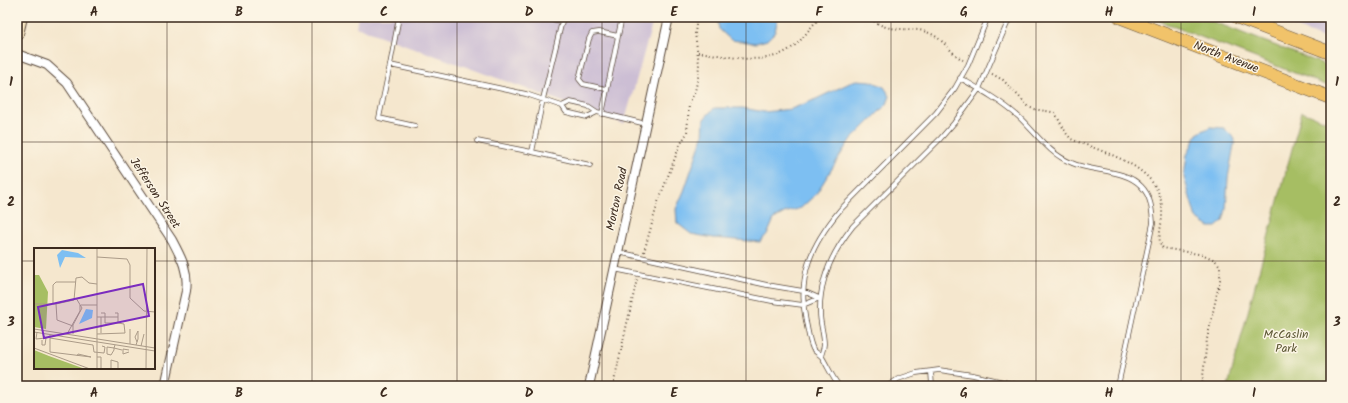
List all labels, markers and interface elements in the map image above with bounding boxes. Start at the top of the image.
text: A [90,2,98,23]
text: B [235,2,243,23]
text: C [380,2,388,23]
text: D [525,2,534,23]
text: E [670,2,678,23]
text: F [815,2,823,23]
text: G [960,2,968,23]
text: H [1105,2,1114,23]
text: I [1252,2,1256,23]
street label: North Avenue [1191,36,1262,78]
text: 1 [9,72,13,93]
text: 1 [1335,72,1339,93]
street label: Jefferson Street [125,154,185,233]
street label: Morton Road [601,165,633,232]
text: 2 [7,192,15,213]
text: 2 [1333,192,1341,213]
inset map [34,248,155,369]
text: 3 [6,312,15,333]
text: 3 [1332,312,1341,333]
park label: McCaslin Park [1264,325,1308,358]
text: A [90,383,98,403]
text: B [235,383,243,403]
text: C [380,383,388,403]
text: D [525,383,534,403]
text: E [670,383,678,403]
text: F [815,383,823,403]
text: G [960,383,968,403]
text: H [1105,383,1114,403]
text: I [1252,383,1256,403]

